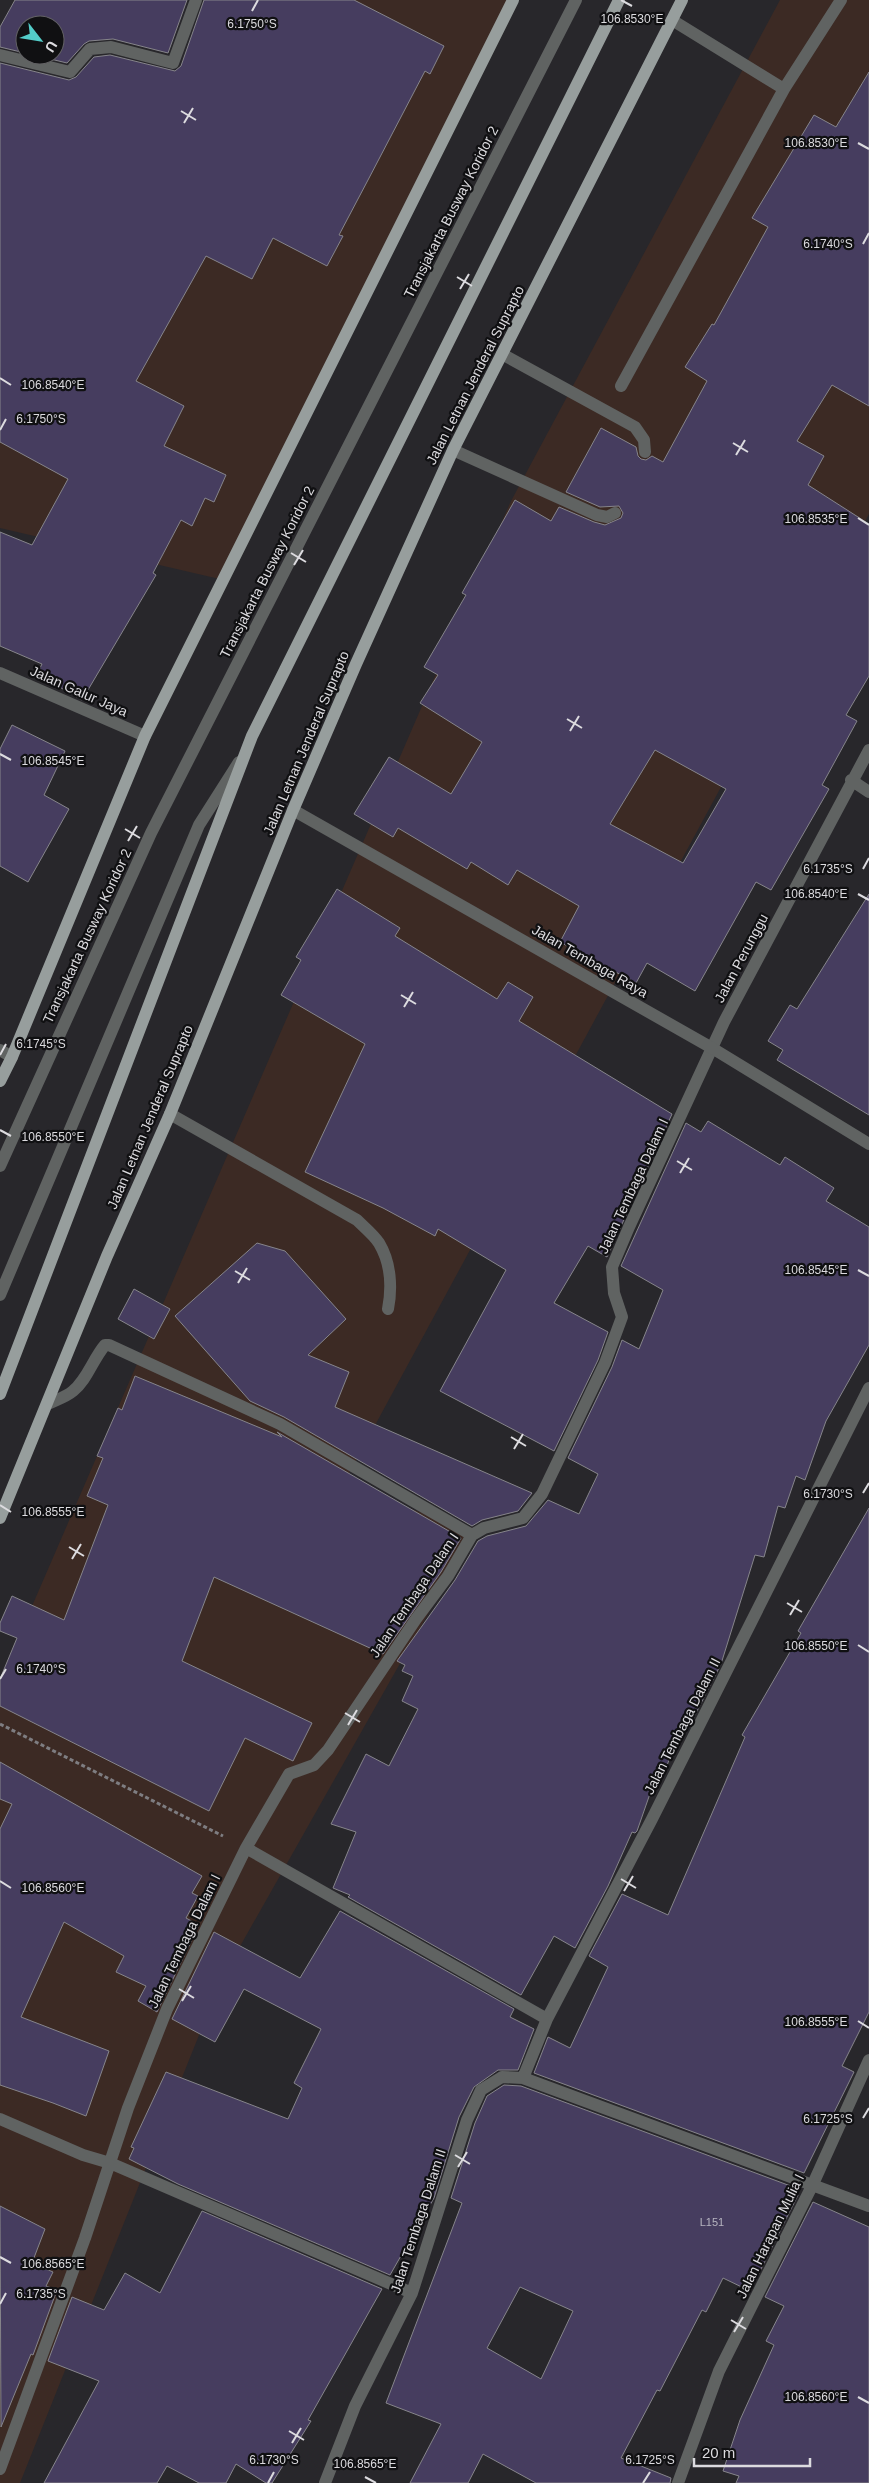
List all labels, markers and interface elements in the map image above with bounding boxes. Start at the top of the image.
text: 106.8530°E [601,12,663,26]
north arrow [15,15,65,65]
text: 6.1750°S [227,17,277,31]
text: U [42,38,61,55]
street label: Transjakarta Busway Koridor 2 [401,123,502,301]
text: 106.8530°E [785,136,847,150]
text: 6.1740°S [803,237,853,251]
street label: Jalan Letnan Jenderal Suprapto [423,283,527,467]
text: 106.8540°E [22,378,84,392]
text: 6.1750°S [16,412,66,426]
street label: Transjakarta Busway Koridor 2 [217,483,318,661]
text: 106.8535°E [785,512,847,526]
street label: Jalan Letnan Jenderal Suprapto [260,648,352,837]
street label: Jalan Galur Jaya [28,662,130,720]
text: 106.8545°E [22,754,84,768]
street label: Transjakarta Busway Koridor 2 [39,846,135,1026]
text: 6.1735°S [803,862,853,876]
text: 106.8540°E [785,887,847,901]
street label: Jalan Perunggu [711,911,771,1005]
street label: Jalan Tembaga Raya [529,921,651,1001]
street label: Jalan Letnan Jenderal Suprapto [104,1022,196,1211]
text: 6.1745°S [16,1037,66,1051]
street label: Jalan Tembaga Dalam I [595,1116,671,1256]
text: 106.8550°E [22,1130,84,1144]
text: 106.8545°E [785,1263,847,1277]
text: 6.1730°S [803,1487,853,1501]
text: 106.8555°E [22,1505,84,1519]
street label: Jalan Tembaga Dalam I [366,1530,462,1660]
text: 106.8550°E [785,1639,847,1653]
street label: Jalan Tembaga Dalam II [641,1655,723,1797]
text: 6.1740°S [16,1662,66,1676]
street label: Jalan Tembaga Dalam I [145,1872,223,2010]
text: 106.8560°E [22,1881,84,1895]
text: 106.8555°E [785,2015,847,2029]
text: 6.1725°S [803,2112,853,2126]
street label: Jalan Tembaga Dalam II [387,2147,449,2295]
street label: Jalan Harapan Mulia I [733,2171,807,2301]
house number: L151 [700,2216,724,2228]
text: 106.8565°E [22,2257,84,2271]
text: 6.1735°S [16,2287,66,2301]
text: 106.8560°E [785,2390,847,2404]
scale bar [694,2436,810,2468]
text: 20 m [702,2444,735,2461]
text: 6.1730°S [249,2453,299,2467]
text: 6.1725°S [625,2453,675,2467]
text: 106.8565°E [334,2457,396,2471]

